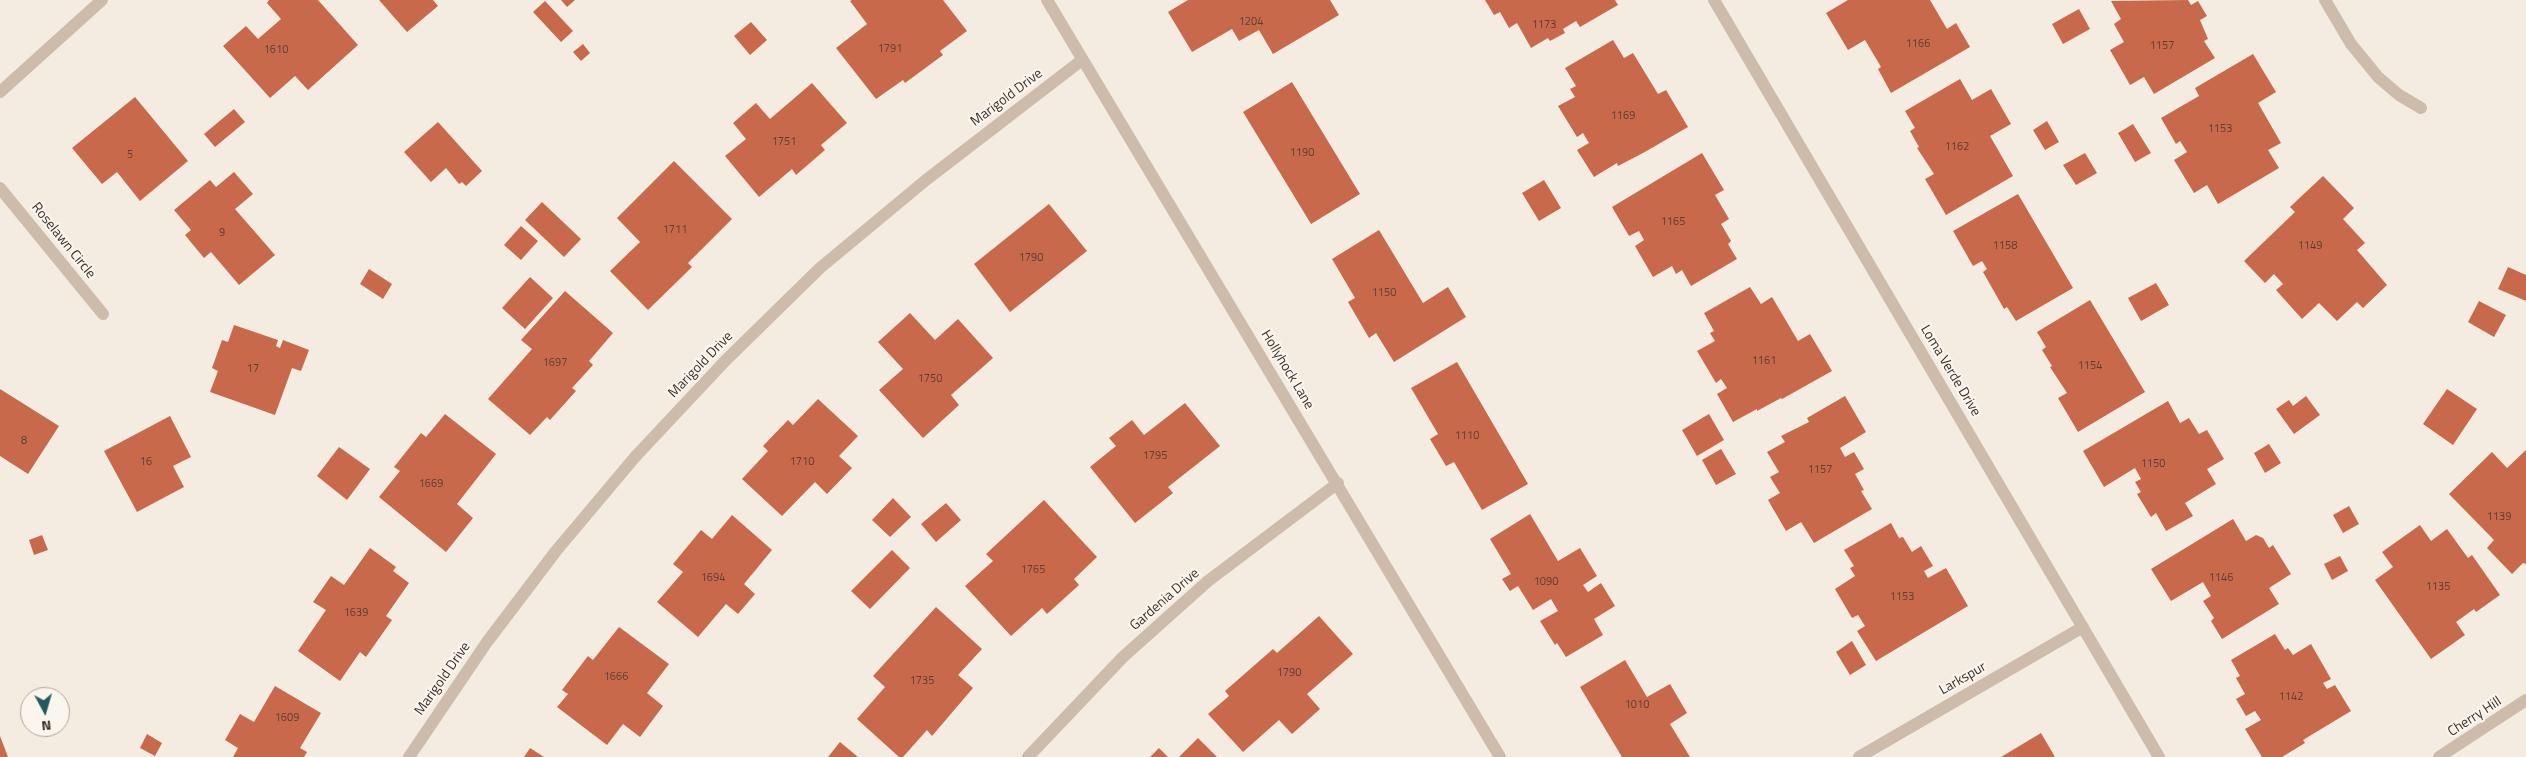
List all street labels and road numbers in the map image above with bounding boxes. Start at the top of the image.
street label: Marigold Drive [968,66,1046,130]
street label: Roselawn Circle [27,200,99,282]
street label: Loma Verde Drive [1916,322,1984,420]
street label: Hollyhock Lane [1257,327,1317,413]
street label: Marigold Drive [665,328,737,402]
street label: Gardenia Drive [1127,565,1203,635]
street label: Marigold Drive [412,639,474,719]
street label: Larkspur [1937,659,1989,699]
street label: Cherry Hill [2445,693,2505,741]

